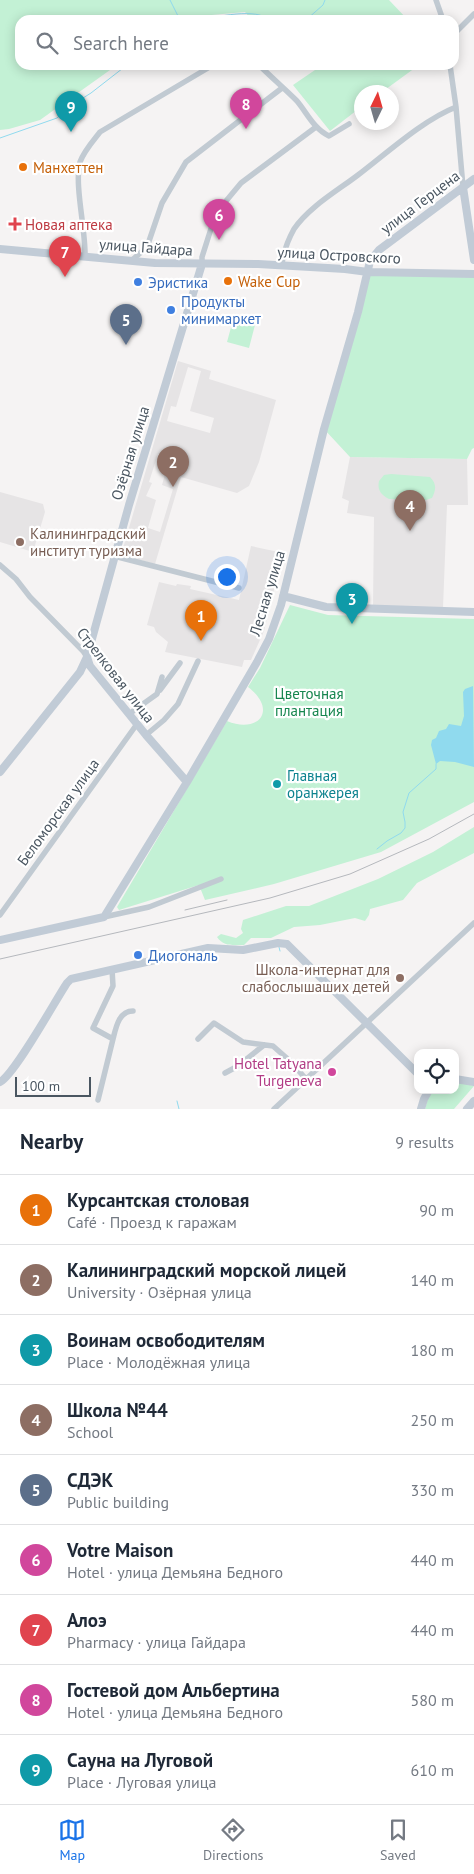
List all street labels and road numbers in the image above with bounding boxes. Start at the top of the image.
street label: улица Герцена [377,166,463,238]
street label: улица Гайдара [98,234,194,260]
street label: улица Островского [277,242,401,268]
street label: Озёрная улица [107,404,153,502]
street label: Лесная улица [245,548,289,639]
street label: Стрелковая улица [73,624,159,726]
street label: Беломорская улица [13,755,103,869]

